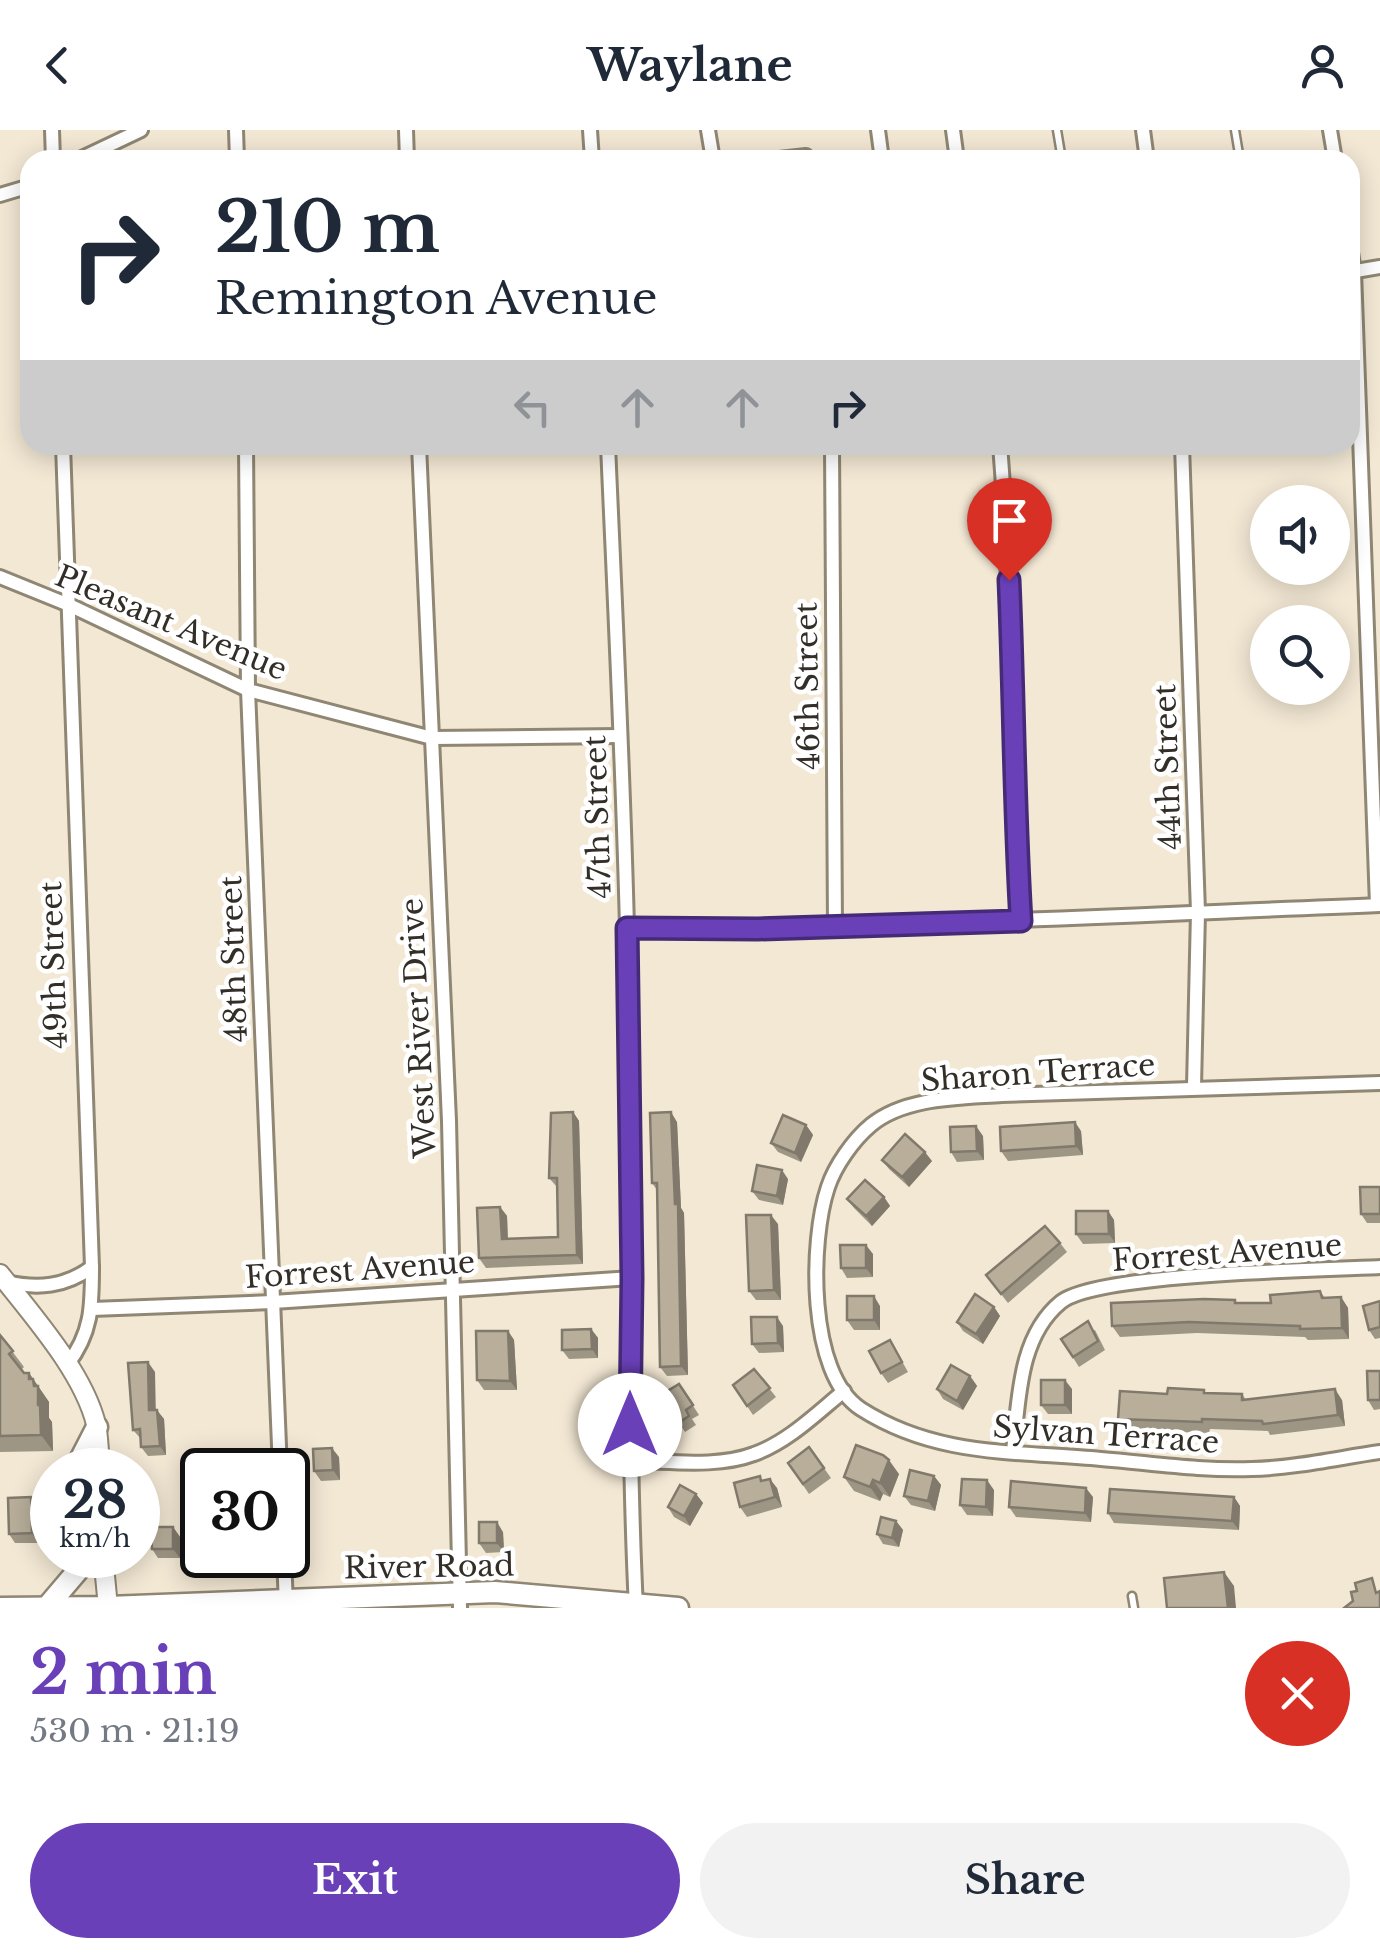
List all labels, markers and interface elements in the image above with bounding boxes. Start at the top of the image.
text: Waylane [587,37,793,93]
icon: back [30,38,85,93]
icon: person [1295,38,1350,93]
text: 210 m [215,184,440,271]
icon: right [50,190,180,320]
text: Remington Avenue [215,270,657,326]
icon: left [505,380,560,435]
icon: ahead [610,380,665,435]
icon: ahead [715,380,770,435]
icon: right [820,380,875,435]
pin [967,478,1052,581]
map controls [1250,485,1350,705]
button: sound [1250,485,1350,585]
icon: arrive [982,493,1037,548]
street label: Pleasant Avenue [50,557,293,688]
street label: 46th Street [788,601,827,770]
button: search [1250,605,1350,705]
street label: 44th Street [1146,683,1189,851]
street label: 47th Street [576,734,619,899]
street label: 48th Street [212,874,255,1043]
street label: 49th Street [32,880,75,1049]
street label: West River Drive [393,897,444,1160]
street label: Sharon Terrace [919,1046,1157,1099]
street label: Forrest Avenue [1111,1226,1343,1279]
street label: Forrest Avenue [244,1243,476,1296]
position arrow [578,1373,682,1477]
street label: Sylvan Terrace [992,1408,1220,1461]
speed limit sign: 30 [180,1448,310,1578]
text: 28 [63,1469,127,1532]
text: km/h [60,1523,130,1554]
street label: River Road [343,1547,515,1586]
text: 2 min [30,1636,217,1710]
button: close [1245,1641,1350,1746]
text: 530 m · 21:19 [30,1711,240,1751]
button: Exit [30,1823,680,1938]
button: Share [700,1823,1350,1938]

